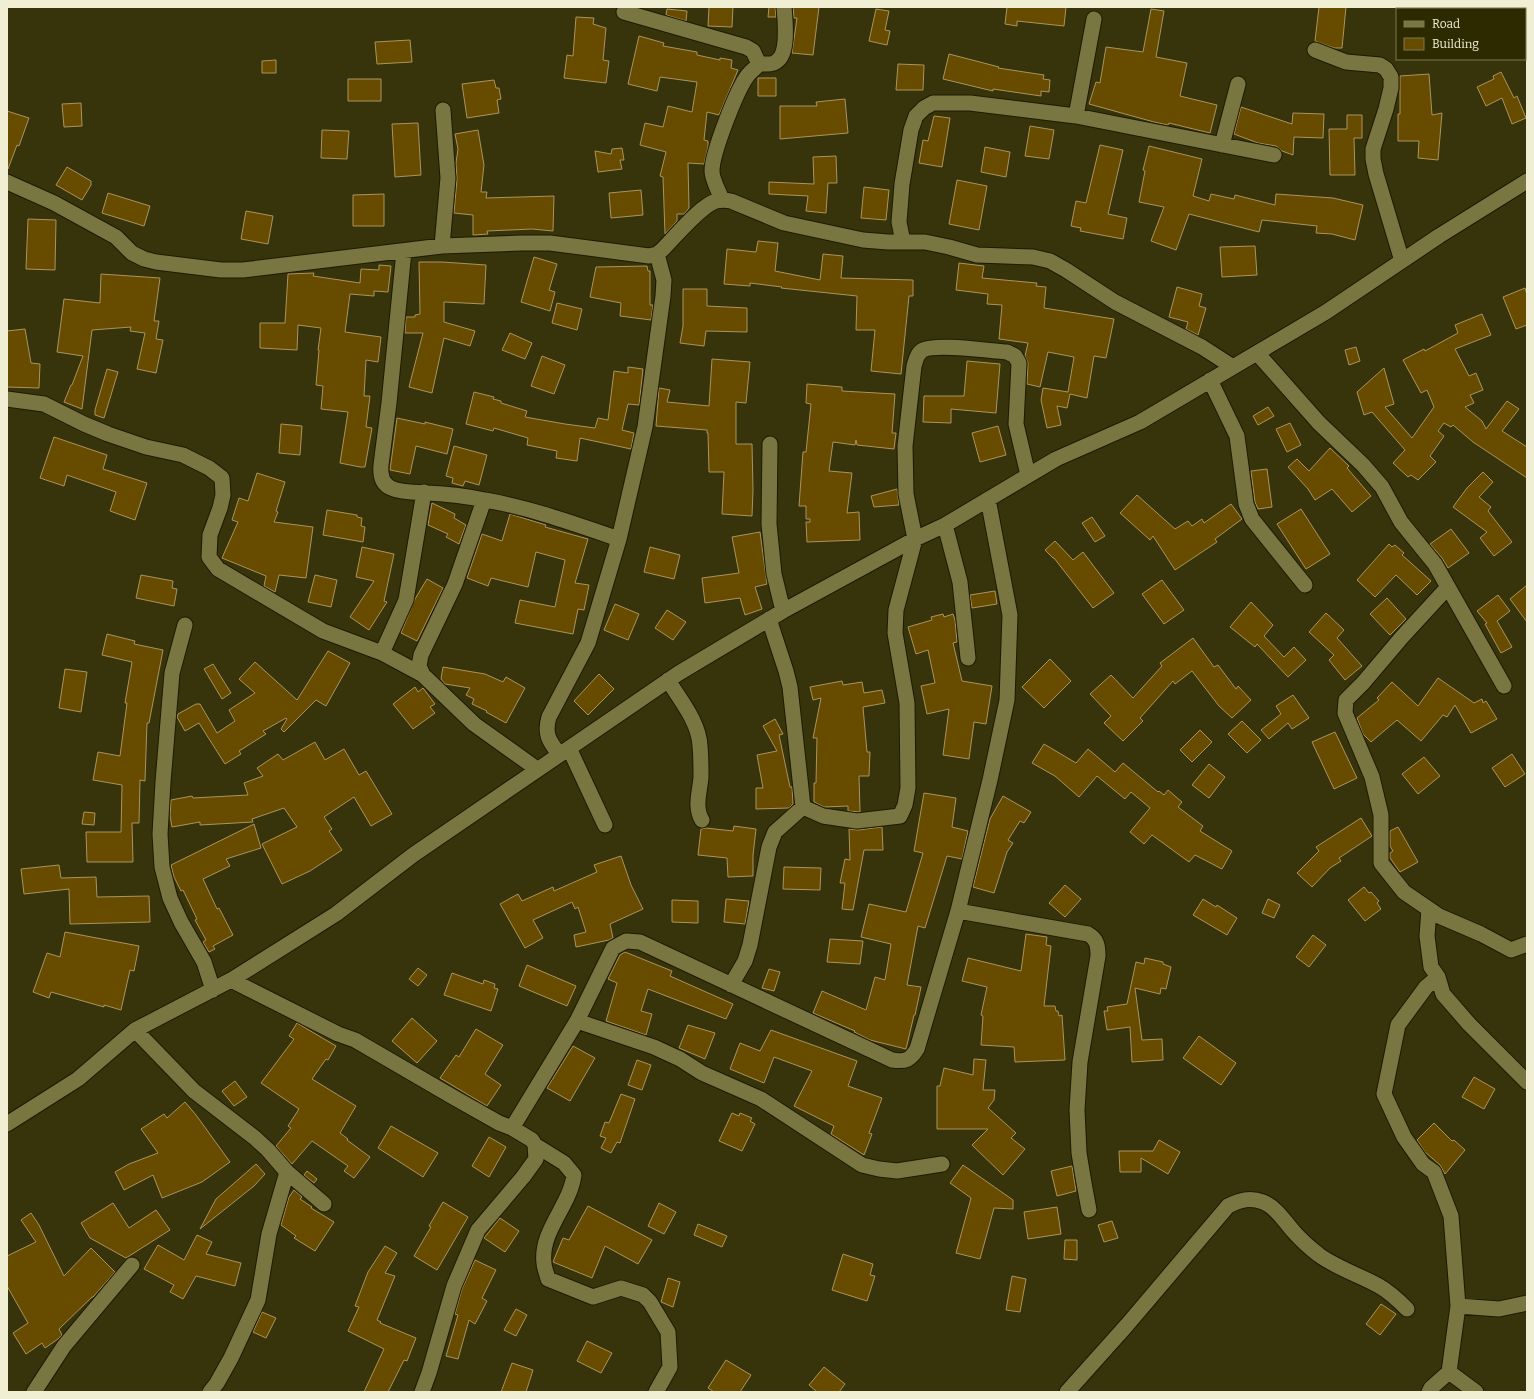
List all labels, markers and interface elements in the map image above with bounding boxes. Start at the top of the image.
legend [1396,8,1526,60]
text: Road [1432,17,1460,31]
text: Building [1432,37,1479,51]

